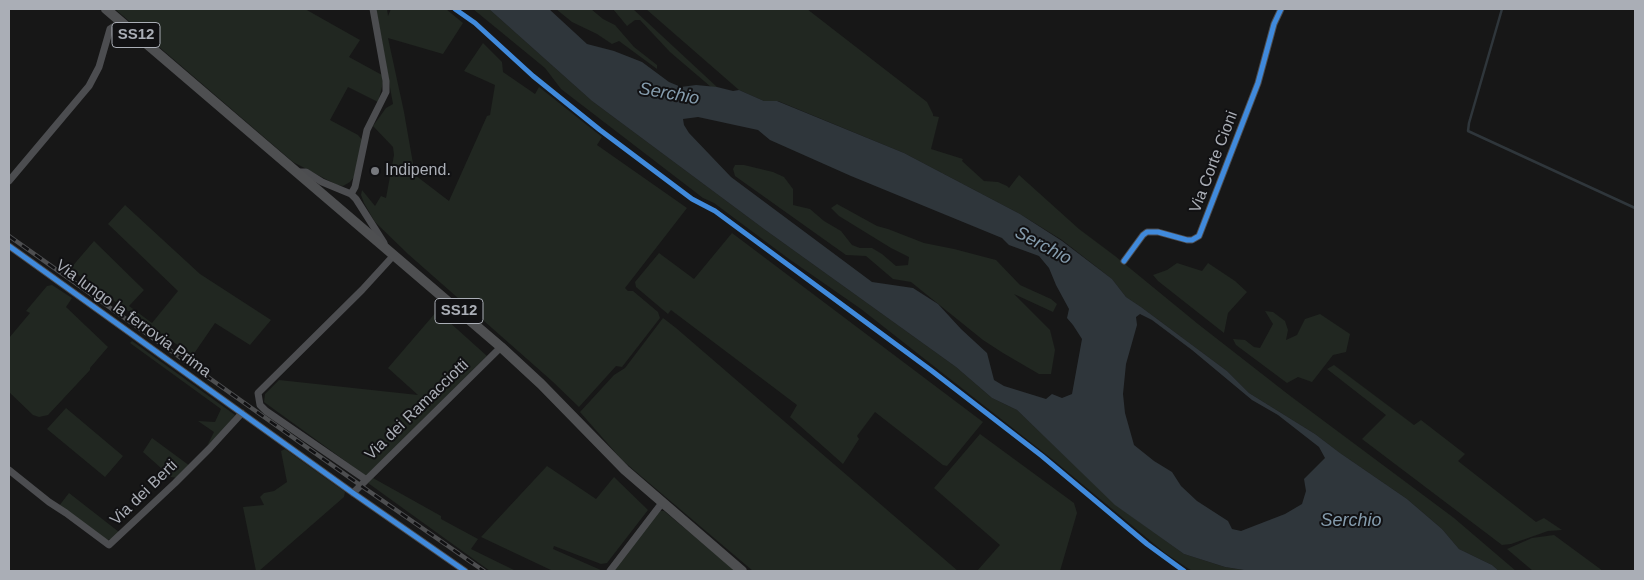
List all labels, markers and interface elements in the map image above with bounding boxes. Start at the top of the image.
road number: SS12 [112,22,160,48]
water label: Serchio [637,78,701,110]
street label: Via Corte Cioni [1186,108,1242,216]
place label: Indipend. [385,161,451,181]
marker: Indipend. [369,165,381,177]
water label: Serchio [1011,222,1075,270]
street label: Via lungo la ferrovia Prima [52,256,214,382]
road number: SS12 [435,298,483,324]
street label: Via dei Ramacciotti [361,356,473,464]
street label: Via dei Berti [106,456,182,530]
water label: Serchio [1320,510,1382,532]

